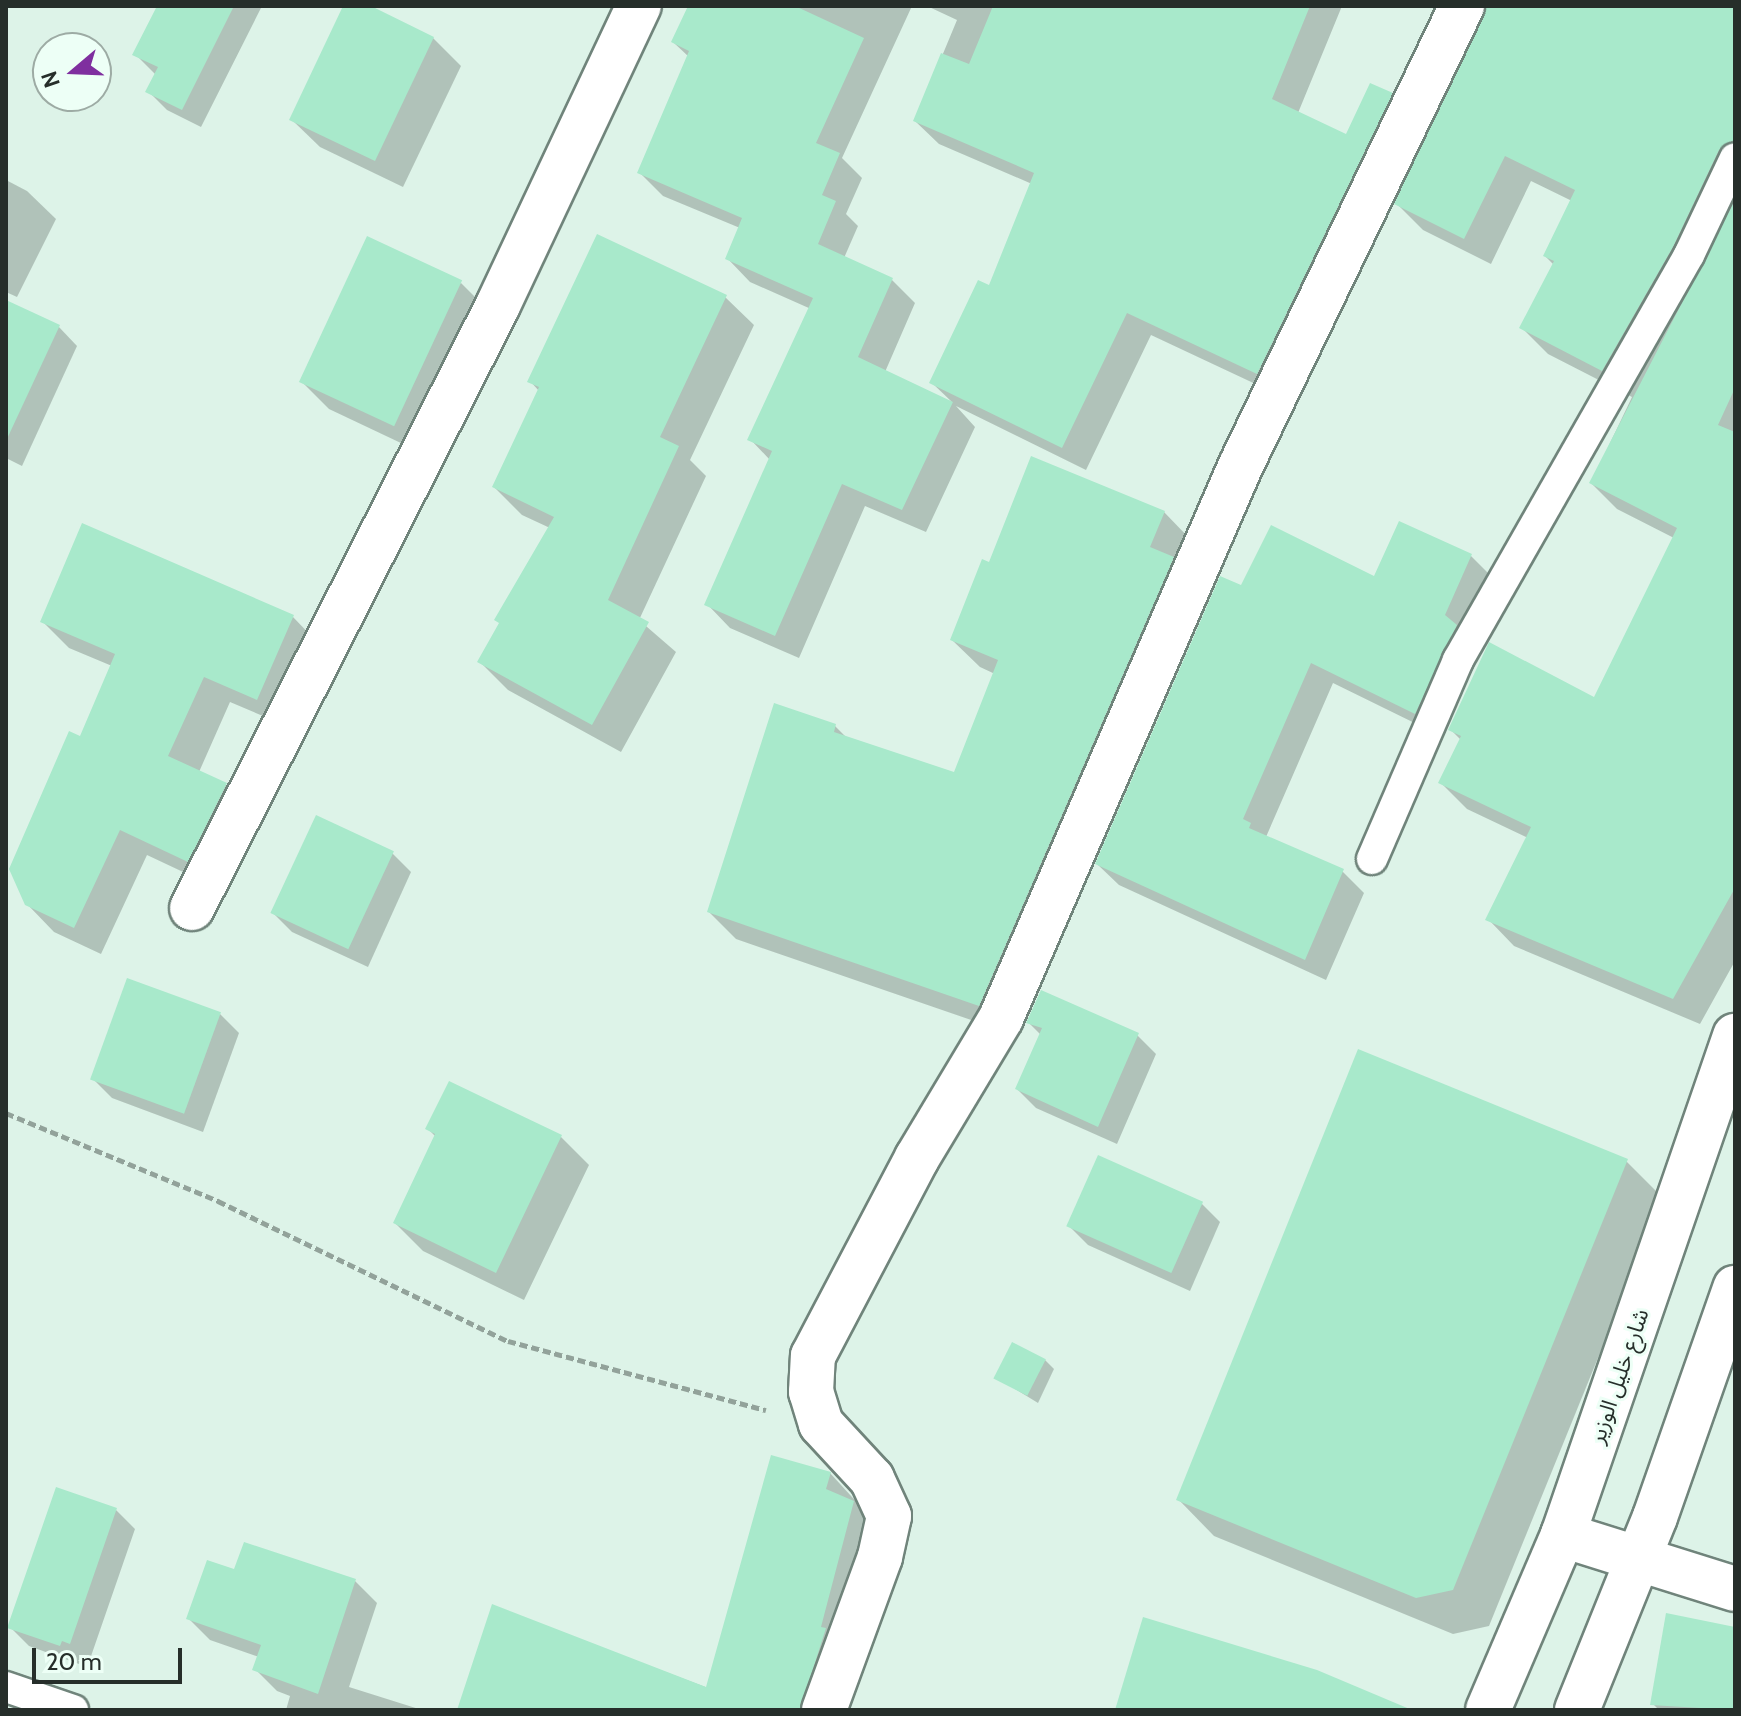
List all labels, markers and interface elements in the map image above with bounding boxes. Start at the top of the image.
north arrow [32,32,112,112]
text: N [35,68,66,91]
street label: شارع خليل الوزير [1584,1305,1654,1447]
scale bar [36,1632,186,1682]
text: 20 m [46,1647,102,1676]

